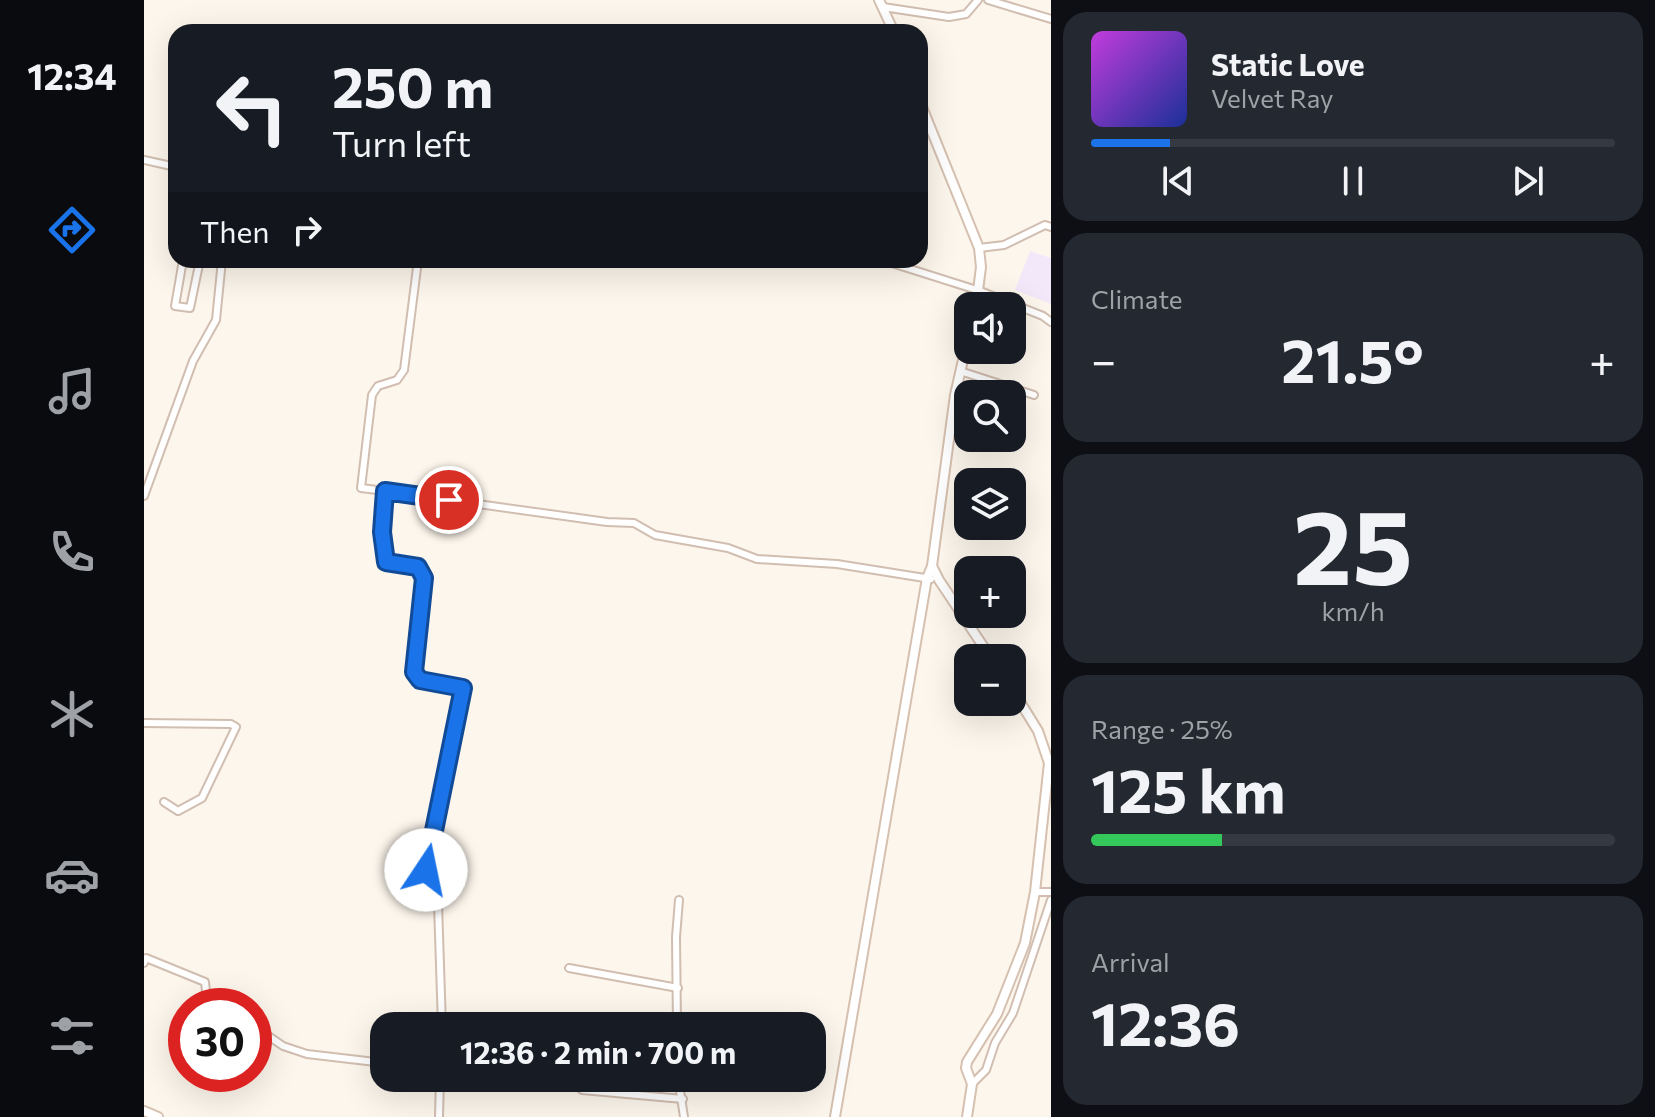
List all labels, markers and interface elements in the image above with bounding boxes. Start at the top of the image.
text: Static Love [1211,45,1365,82]
text: 250 m [332,51,493,120]
text: 12:34 [27,53,117,97]
icon: left [200,56,304,160]
text: Velvet Ray [1211,82,1334,113]
text: Turn left [332,120,471,164]
icon: previous [1156,159,1200,203]
icon: pause [1331,159,1375,203]
icon: next [1506,159,1550,203]
icon: directions [44,202,100,258]
icon: right [285,208,329,252]
text: Then [200,212,269,249]
text: Climate [1091,283,1183,314]
map controls [954,292,1026,716]
button: sound [954,292,1026,364]
text: 21.5° [1281,322,1424,395]
text: − [1091,332,1116,386]
text: + [1589,332,1615,386]
icon: music [44,363,100,419]
button: search [954,380,1026,452]
pin [415,466,483,534]
button: layers [954,468,1026,540]
icon: arrive [427,478,471,522]
text: 25 [1293,479,1413,606]
icon: phone [44,524,100,580]
button: + [954,556,1026,628]
text: km/h [1321,595,1385,626]
button: − [954,644,1026,716]
icon: climate [44,686,100,742]
text: Range · 25% [1091,713,1233,744]
text: 125 km [1091,752,1286,825]
position arrow [384,828,468,912]
icon: car [44,847,100,903]
text: Arrival [1091,946,1170,977]
text: 12:36 [1091,985,1240,1058]
speed limit sign: 30 [168,988,272,1092]
icon: filters [44,1008,100,1064]
text: 12:36 · 2 min · 700 m [460,1033,736,1070]

